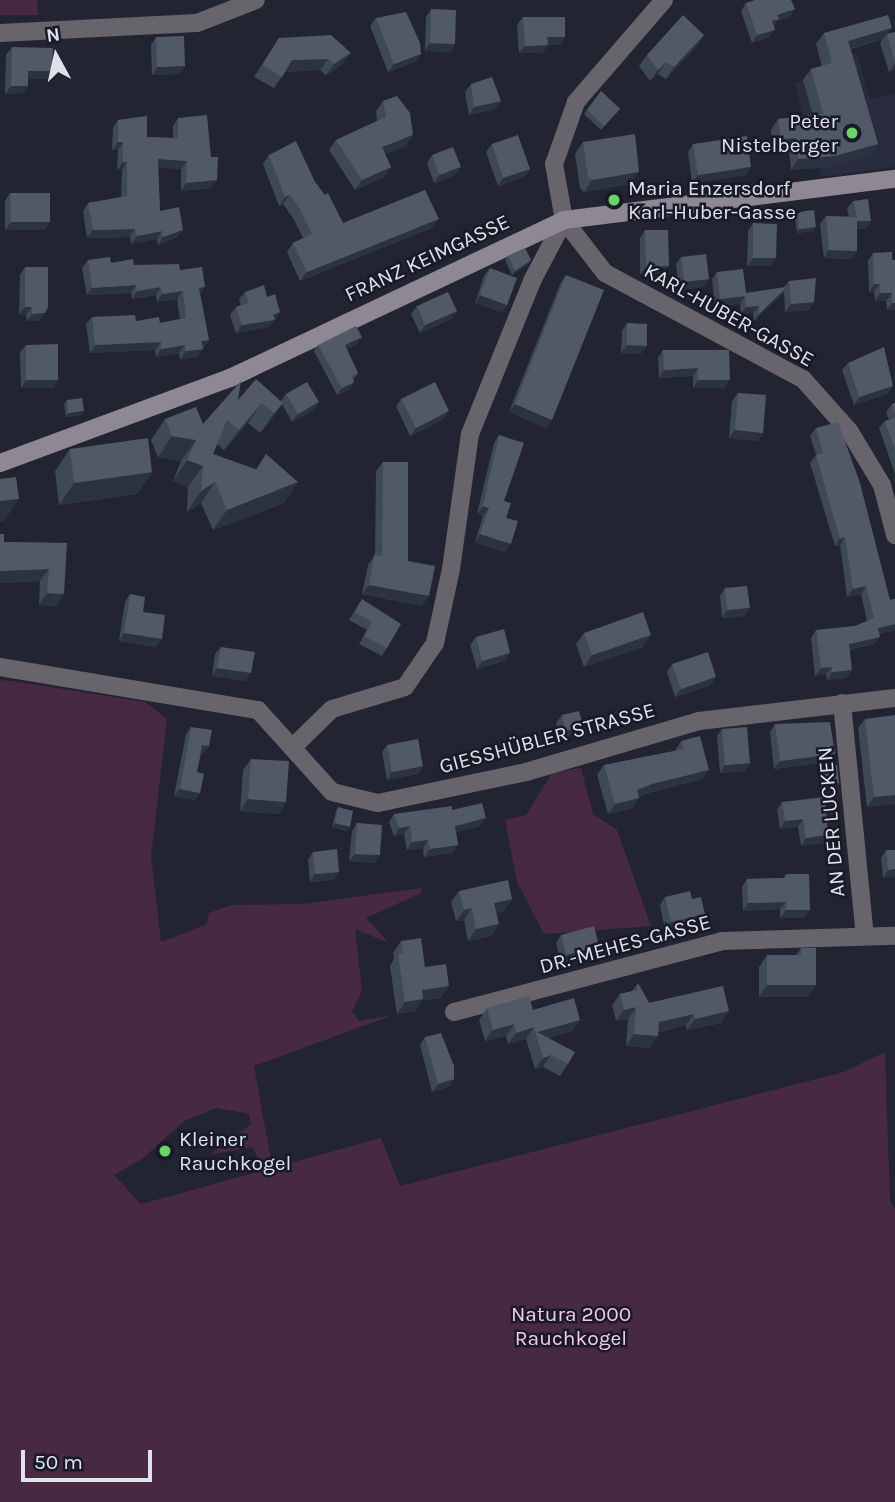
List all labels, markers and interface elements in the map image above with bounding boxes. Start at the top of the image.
north arrow [21,21,91,91]
text: N [45,23,61,47]
place label: Peter Nistelberger [721,108,838,158]
marker: Peter Nistelberger [844,125,860,141]
place label: Maria Enzersdorf Karl-Huber-Gasse [628,175,796,225]
marker: Maria Enzersdorf Karl-Huber-Gasse [606,192,622,208]
street label: FRANZ KEIMGASSE [341,209,513,307]
street label: KARL-HUBER-GASSE [640,258,818,372]
street label: GIESSHÜBLER STRASSE [436,697,658,779]
street label: AN DER LUCKEN [812,746,850,898]
street label: DR.-MEHES-GASSE [537,909,713,979]
place label: Kleiner Rauchkogel [179,1126,291,1176]
marker: Kleiner Rauchkogel [157,1143,173,1159]
park label: Natura 2000 Rauchkogel [511,1301,631,1351]
scale bar [24,1436,156,1480]
text: 50 m [34,1450,83,1474]

